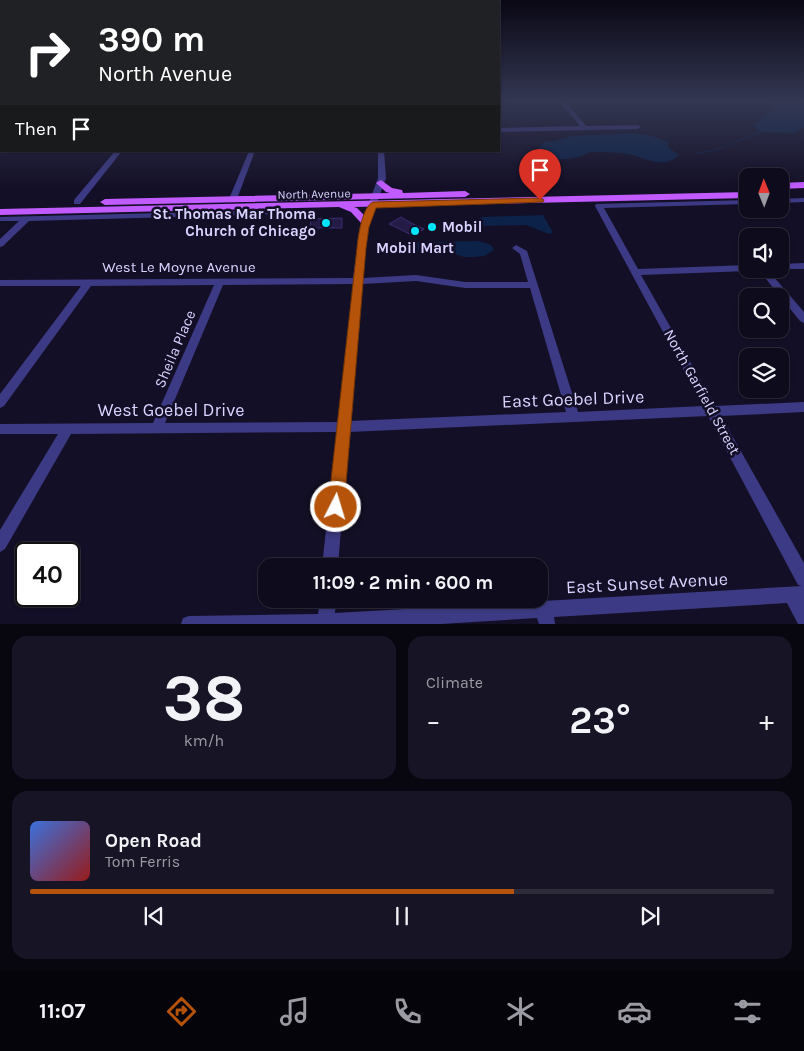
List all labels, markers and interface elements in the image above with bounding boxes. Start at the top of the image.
text: 390 m [98,19,205,60]
icon: right [15,20,80,85]
text: North Avenue [98,61,232,87]
icon: arrive [67,115,95,143]
text: Then [15,118,57,140]
pin [519,149,561,200]
icon: arrive [526,156,554,184]
north arrow [739,168,789,218]
map controls [739,168,789,398]
street label: North Avenue [277,186,351,202]
place label: St. Thomas Mar Thoma Church of Chicago [153,205,316,240]
marker: St. Thomas Mar Thoma Church of Chicago [320,217,332,229]
place label: Mobil [442,218,482,236]
marker: Mobil [426,221,438,233]
marker: Mobil Mart [409,225,421,237]
button: sound [739,228,789,278]
place label: Mobil Mart [376,239,454,257]
street label: West Le Moyne Avenue [102,258,256,276]
button: search [739,288,789,338]
street label: Sheila Place [151,308,199,390]
street label: North Garfield Street [660,326,744,458]
button: layers [739,348,789,398]
street label: East Goebel Drive [501,386,645,412]
street label: West Goebel Drive [97,399,245,421]
position arrow [309,480,361,532]
speed limit sign: 40 [15,542,80,607]
street label: East Sunset Avenue [565,568,729,598]
text: 11:09 · 2 min · 600 m [313,572,493,594]
text: 38 [163,660,245,736]
text: Climate [426,673,483,692]
text: 23° [569,698,631,743]
text: − [426,704,441,737]
text: + [759,704,774,737]
text: km/h [184,731,224,750]
text: Open Road [105,830,202,852]
text: Tom Ferris [105,852,180,871]
icon: previous [140,902,168,930]
icon: pause [388,902,416,930]
icon: next [636,902,664,930]
icon: directions [164,994,199,1029]
icon: music [277,994,312,1029]
icon: phone [390,994,425,1029]
icon: climate [503,994,538,1029]
icon: car [617,994,652,1029]
icon: filters [730,994,765,1029]
text: 11:07 [39,998,86,1024]

